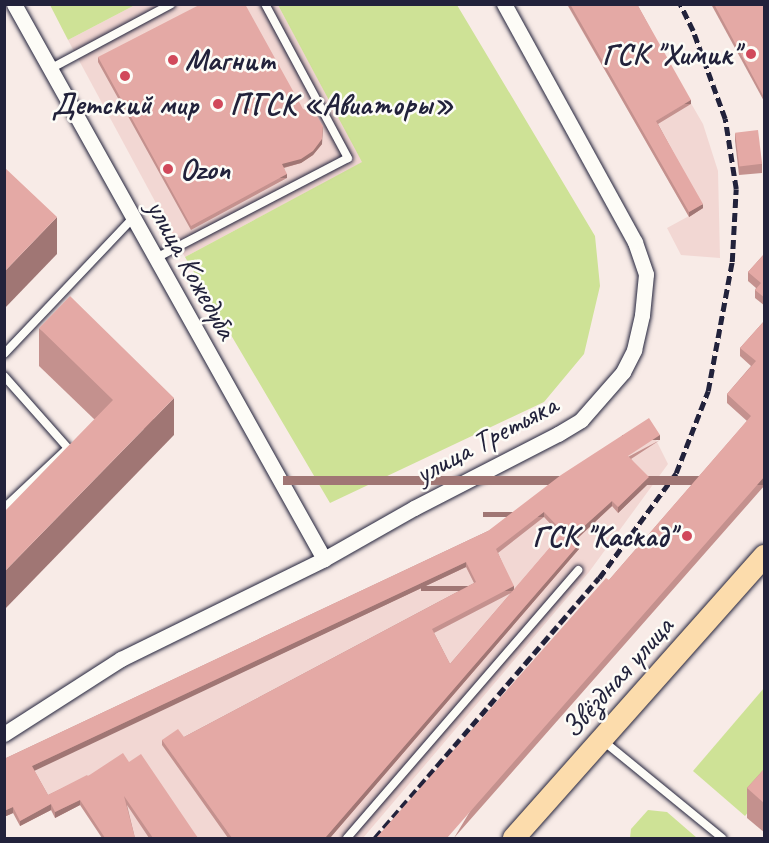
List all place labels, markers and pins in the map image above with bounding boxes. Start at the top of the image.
place label: ГСК "Химик" [602,36,739,72]
place label: Магнит [185,42,276,78]
marker: ГСК "Химик" [744,47,758,61]
marker: Магнит [166,53,180,67]
marker: Детский мир [118,69,132,83]
place label: Детский мир [52,86,198,122]
place label: ПГСК «Авиаторы» [230,86,453,122]
marker: ПГСК «Авиаторы» [211,97,225,111]
place label: Ozon [180,151,230,187]
marker: Ozon [161,162,175,176]
place label: ГСК "Каскад" [533,518,675,554]
marker: ГСК "Каскад" [680,529,694,543]

